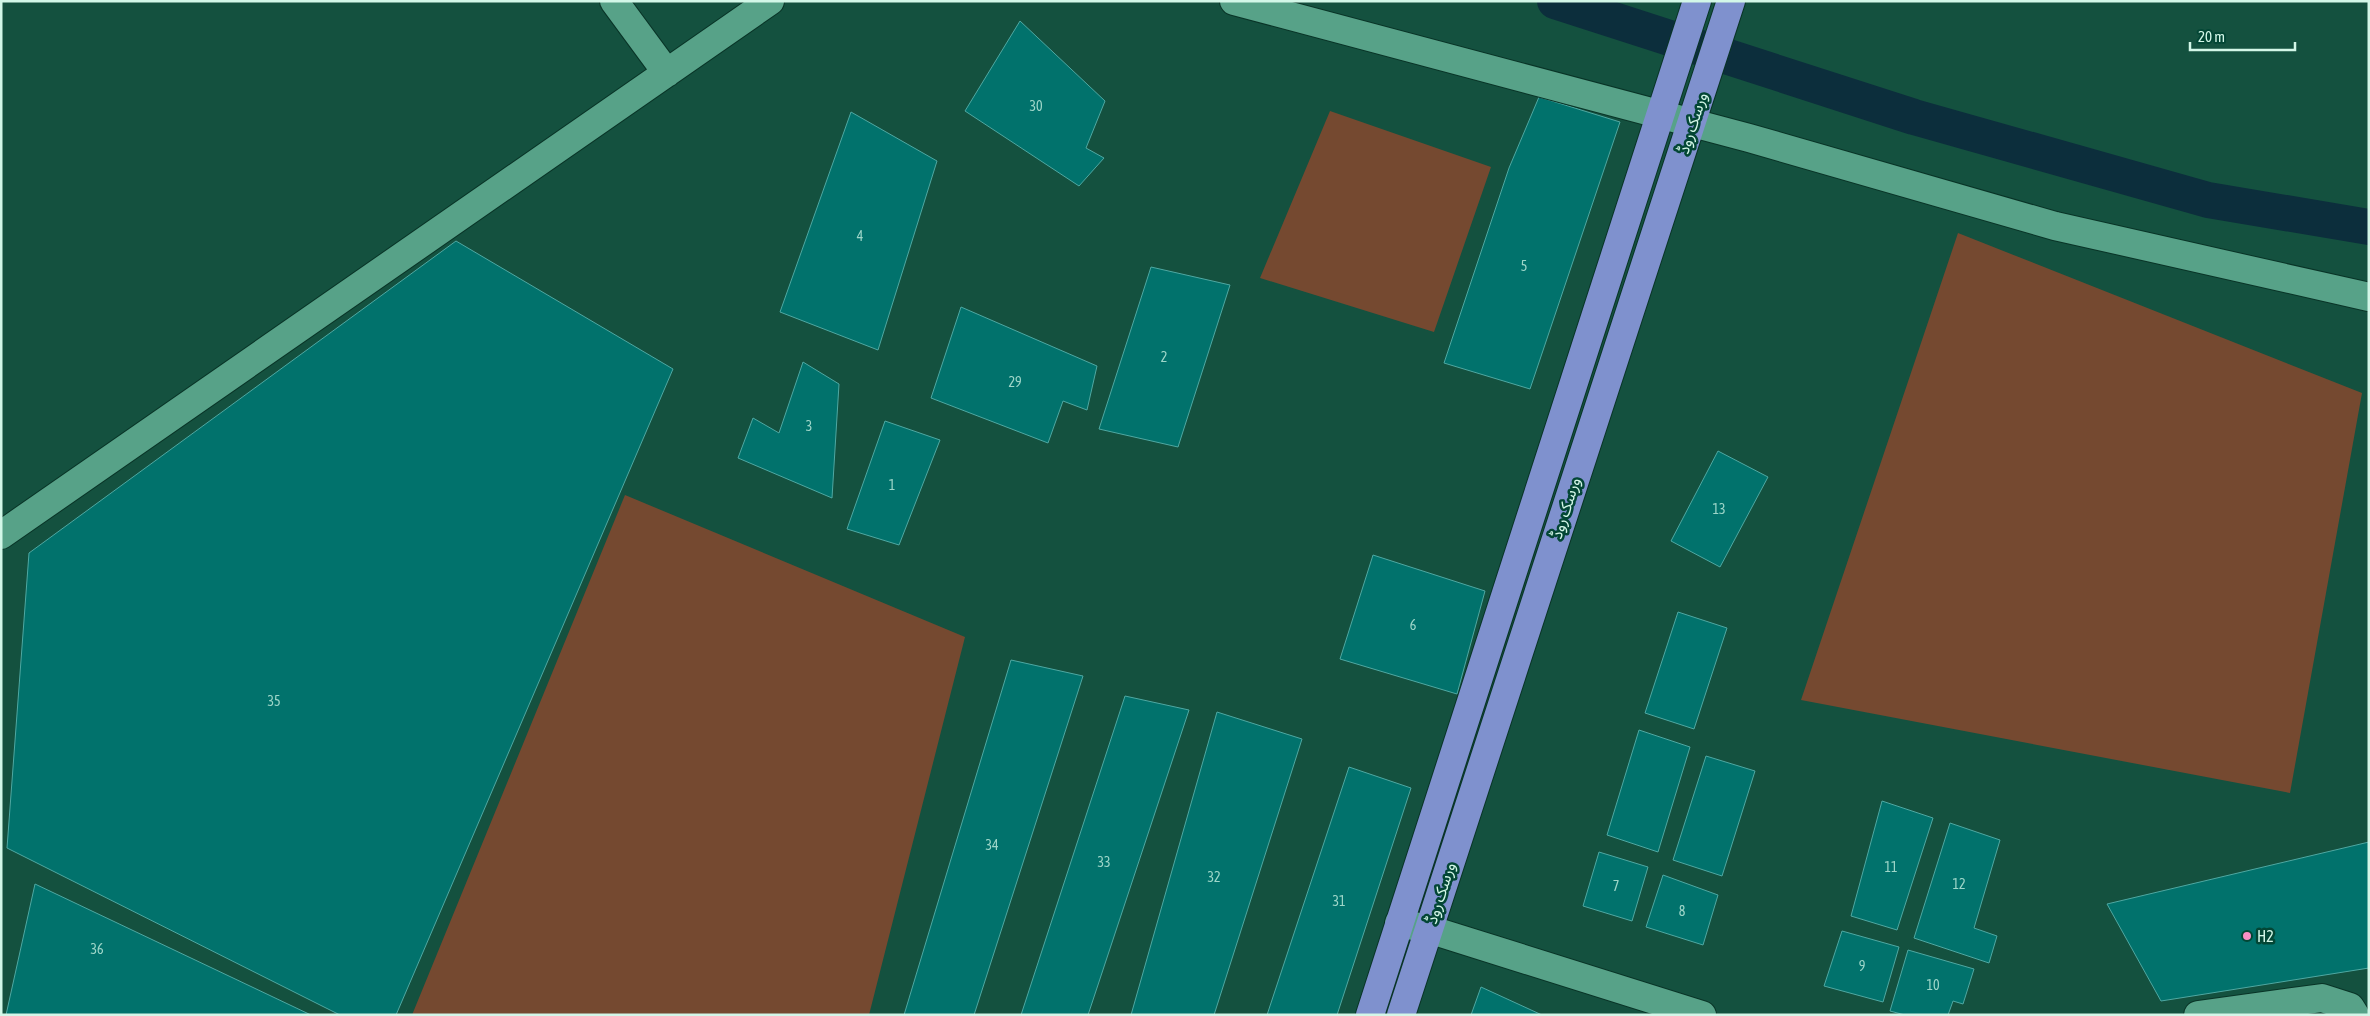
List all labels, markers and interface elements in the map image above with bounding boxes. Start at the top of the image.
scale bar [2190,20,2295,52]
text: 20 m [2198,28,2225,45]
street label: ورسک روڈ [1674,90,1711,156]
house number: 30 [1029,98,1043,114]
house number: 4 [857,228,864,244]
house number: 5 [1521,258,1527,274]
house number: 2 [1161,349,1167,365]
house number: 29 [1008,374,1022,390]
house number: 3 [806,418,812,434]
street label: ورسک روڈ [1547,475,1584,541]
house number: 1 [889,477,895,493]
house number: 13 [1712,501,1726,517]
house number: 6 [1410,617,1417,633]
house number: 35 [267,693,281,709]
house number: 34 [985,837,999,853]
house number: 33 [1097,854,1111,870]
house number: 11 [1884,859,1898,875]
street label: ورسک روڈ [1422,860,1459,926]
house number: 32 [1207,869,1221,885]
house number: 12 [1952,876,1966,892]
house number: 7 [1613,878,1619,894]
house number: 31 [1332,893,1346,909]
house number: 8 [1679,903,1686,919]
place label: H2 [2257,927,2274,945]
marker: H2 [2241,930,2253,942]
house number: 36 [90,941,104,957]
house number: 9 [1859,958,1865,974]
house number: 10 [1926,977,1940,993]

